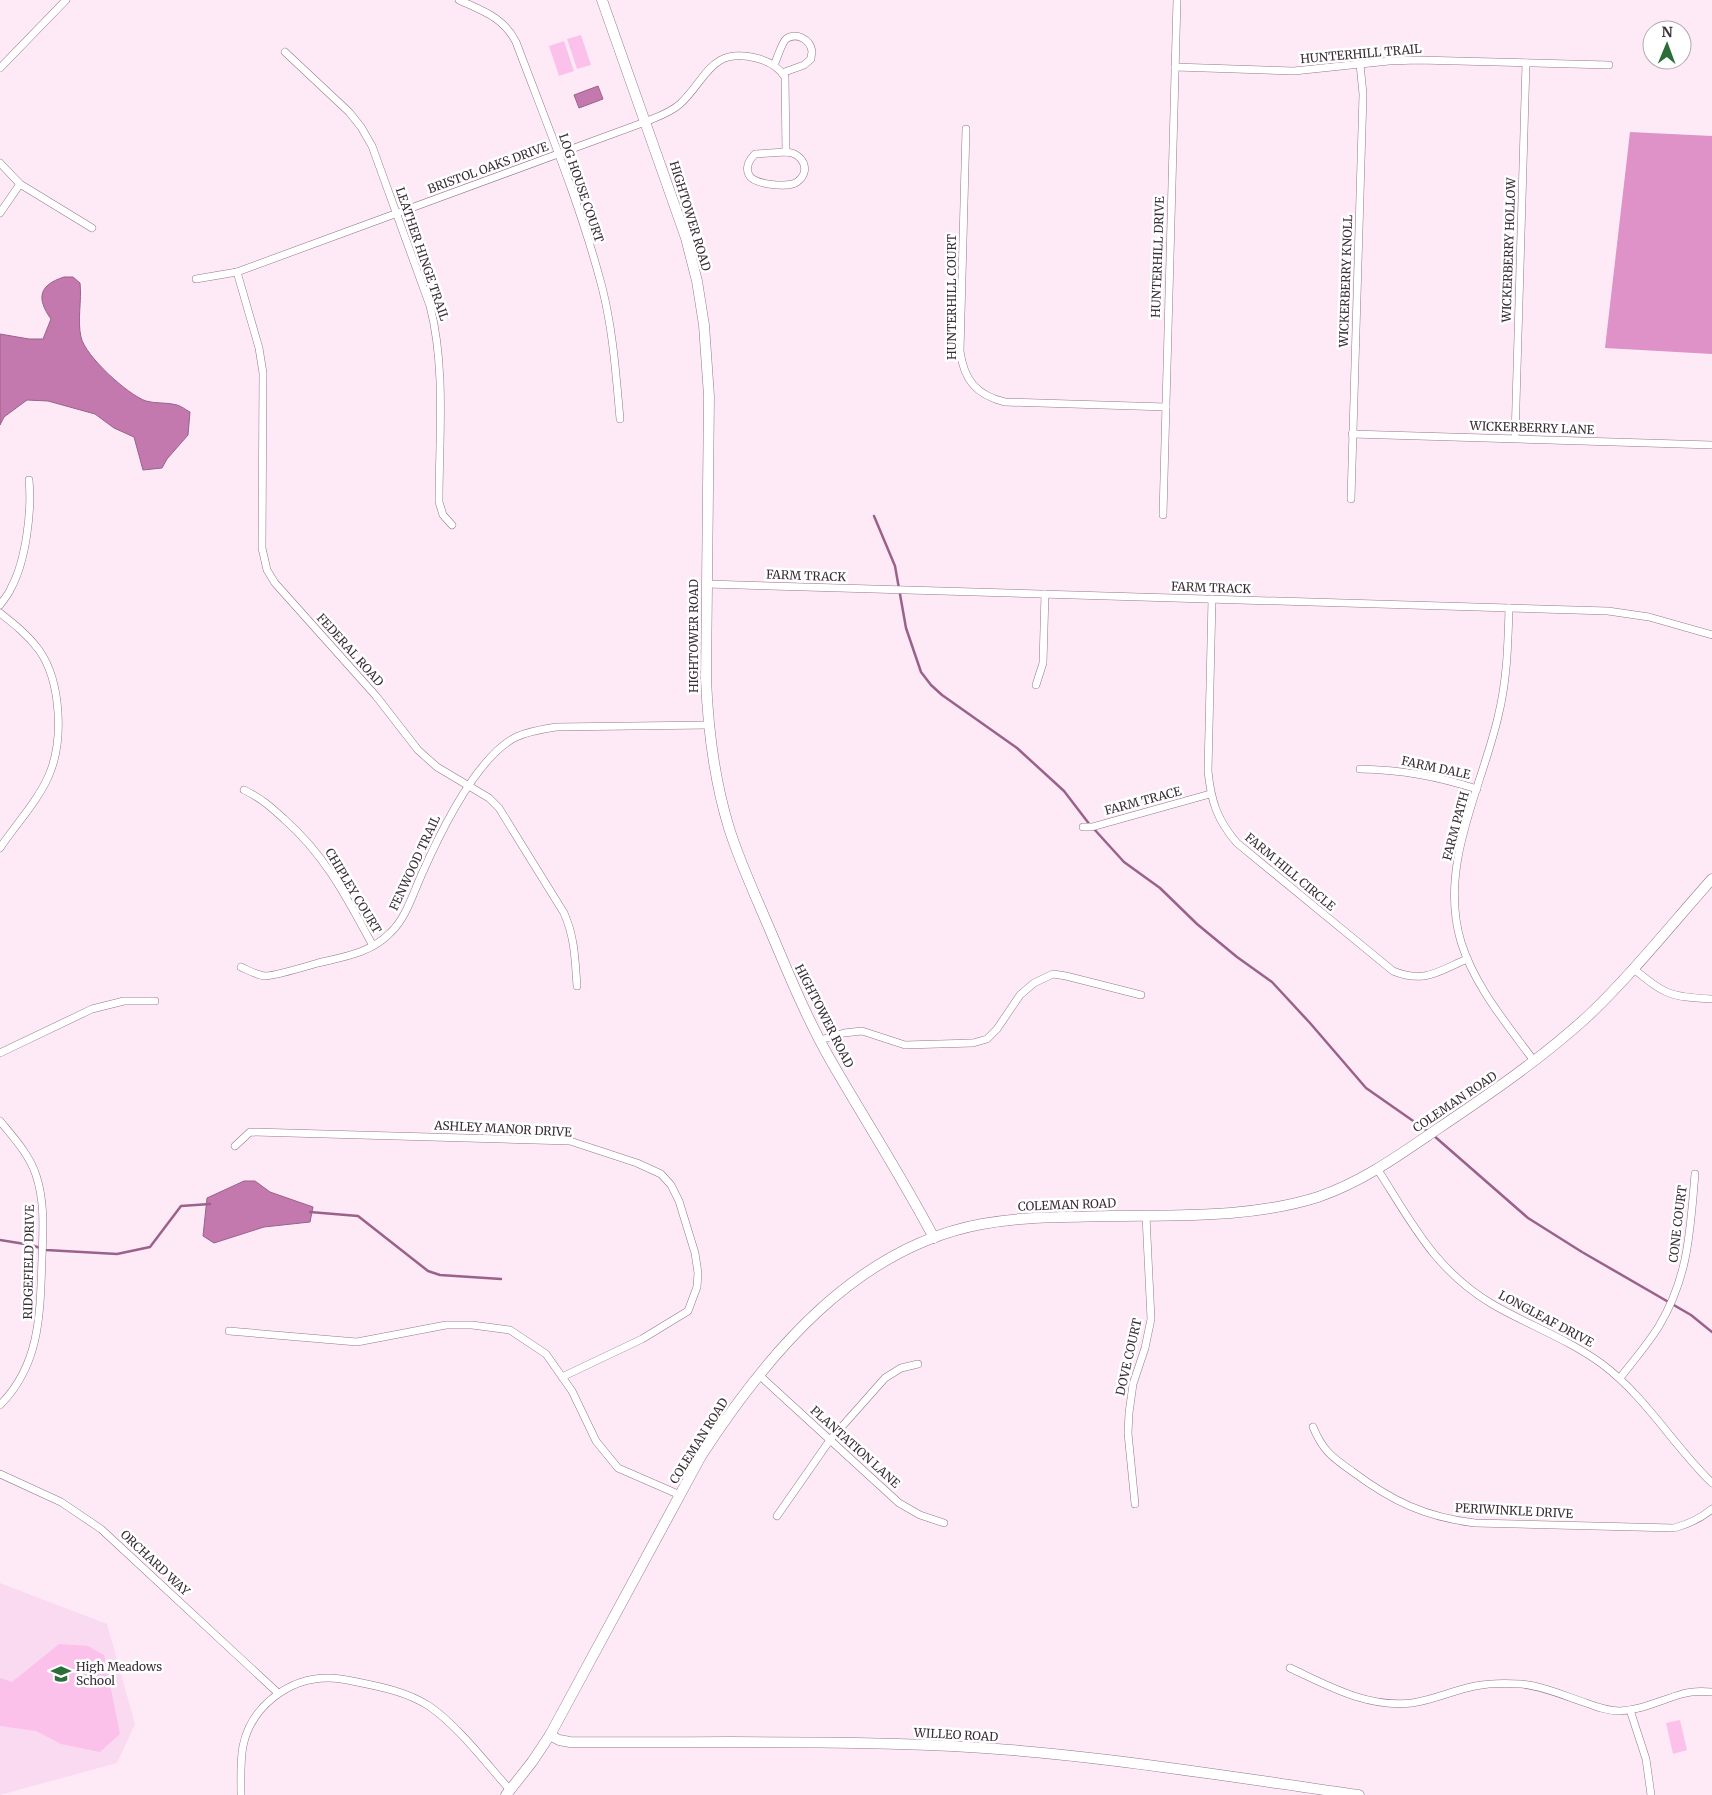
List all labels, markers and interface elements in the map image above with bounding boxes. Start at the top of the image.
north arrow [1642,20,1692,70]
text: N [1662,23,1673,41]
street label: HUNTERHILL TRAIL [1300,41,1423,66]
street label: LOG HOUSE COURT [556,131,607,245]
street label: BRISTOL OAKS DRIVE [425,139,551,196]
street label: HIGHTOWER ROAD [667,159,714,273]
street label: WICKERBERRY HOLLOW [1498,176,1519,324]
street label: LEATHER HINGE TRAIL [393,185,453,323]
street label: HUNTERHILL DRIVE [1148,196,1167,318]
street label: WICKERBERRY KNOLL [1336,214,1355,349]
street label: HUNTERHILL COURT [944,233,959,360]
street label: WICKERBERRY LANE [1469,418,1595,437]
street label: FARM TRACK [766,567,847,584]
street label: HIGHTOWER ROAD [686,579,701,693]
street label: FARM TRACK [1171,579,1252,596]
street label: FEDERAL ROAD [314,610,387,689]
street label: FARM DALE [1400,753,1472,782]
street label: FARM TRACE [1103,783,1183,818]
street label: FARM PATH [1439,789,1472,862]
street label: FENWOOD TRAIL [386,812,443,913]
street label: FARM HILL CIRCLE [1242,830,1339,914]
street label: CHIPLEY COURT [322,845,385,937]
street label: HIGHTOWER ROAD [792,961,857,1070]
street label: COLEMAN ROAD [1410,1068,1500,1135]
street label: ASHLEY MANOR DRIVE [433,1117,573,1140]
street label: CONE COURT [1665,1184,1690,1263]
street label: COLEMAN ROAD [1018,1195,1116,1214]
street label: RIDGEFIELD DRIVE [20,1204,37,1319]
street label: LONGLEAF DRIVE [1496,1287,1597,1350]
street label: DOVE COURT [1112,1316,1145,1397]
street label: COLEMAN ROAD [666,1395,731,1486]
street label: PLANTATION LANE [807,1402,903,1491]
street label: PERIWINKLE DRIVE [1455,1500,1574,1521]
street label: ORCHARD WAY [118,1527,193,1599]
place label: High Meadows School [76,1659,162,1688]
school or university icon: High Meadows School [50,1663,72,1685]
street label: WILLEO ROAD [912,1725,999,1744]

